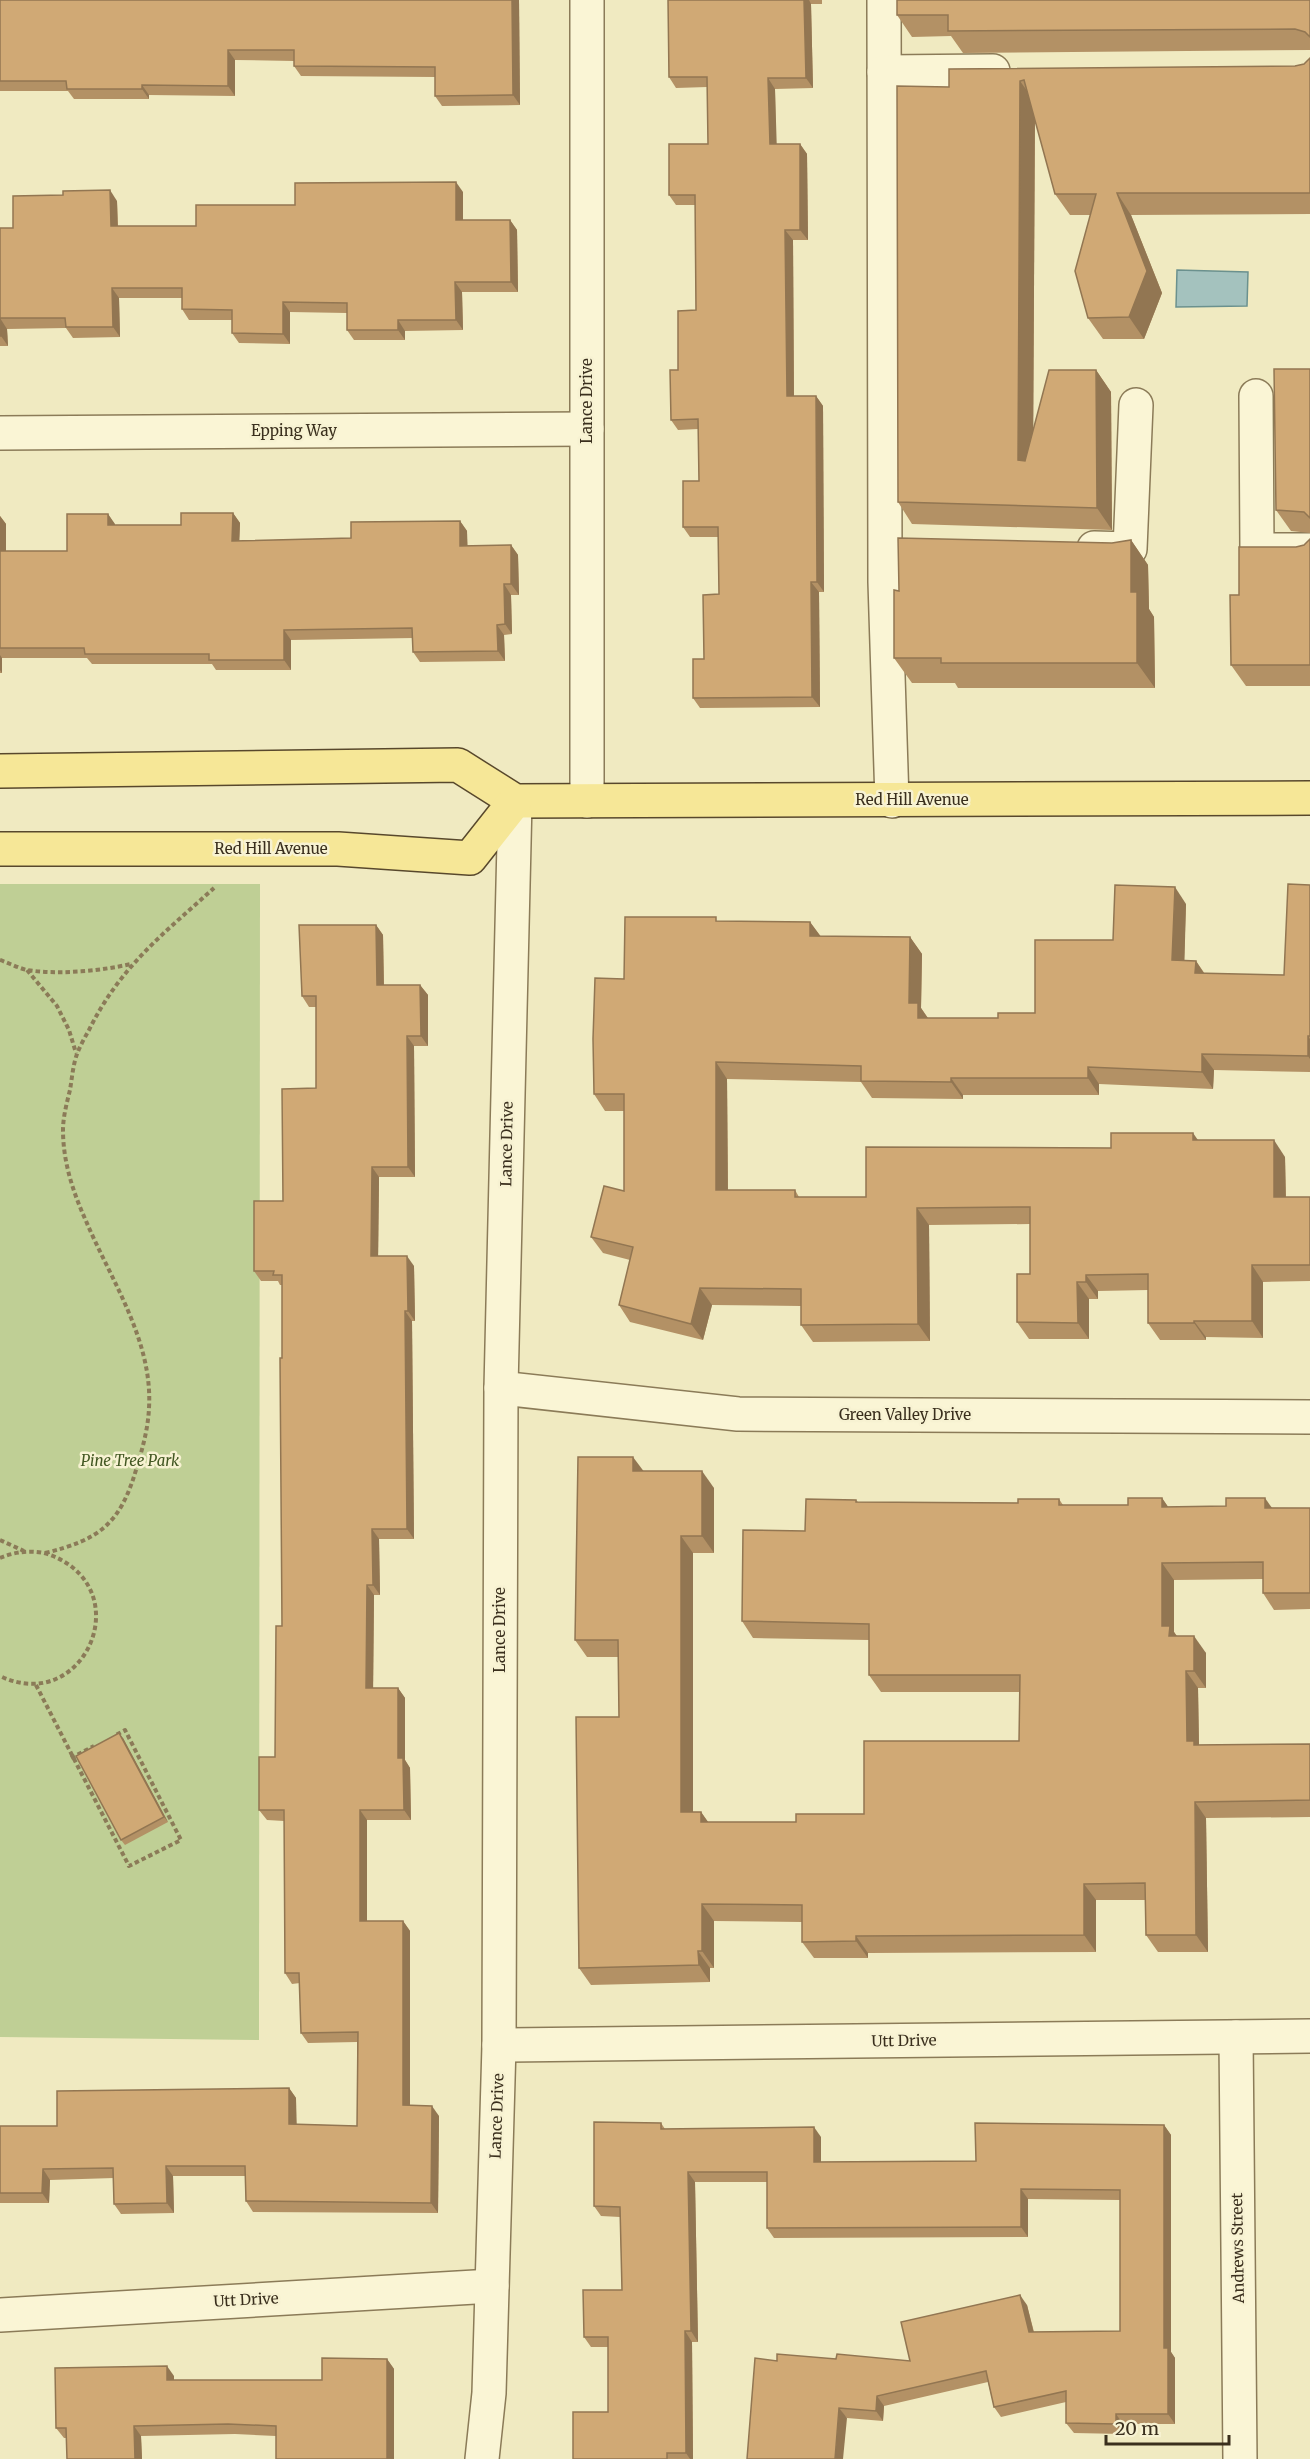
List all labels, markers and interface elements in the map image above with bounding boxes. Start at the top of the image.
street label: Lance Drive [577,358,596,444]
street label: Epping Way [251,421,337,440]
street label: Red Hill Avenue [855,790,969,809]
street label: Red Hill Avenue [214,839,328,858]
street label: Lance Drive [496,1101,517,1187]
street label: Green Valley Drive [839,1405,971,1424]
park label: Pine Tree Park [81,1451,180,1470]
street label: Lance Drive [490,1587,509,1673]
street label: Utt Drive [871,2030,937,2051]
street label: Lance Drive [486,2073,507,2159]
street label: Andrews Street [1227,2192,1248,2304]
street label: Utt Drive [213,2288,279,2311]
scale bar [1106,2408,1229,2446]
text: 20 m [1115,2417,1159,2440]

